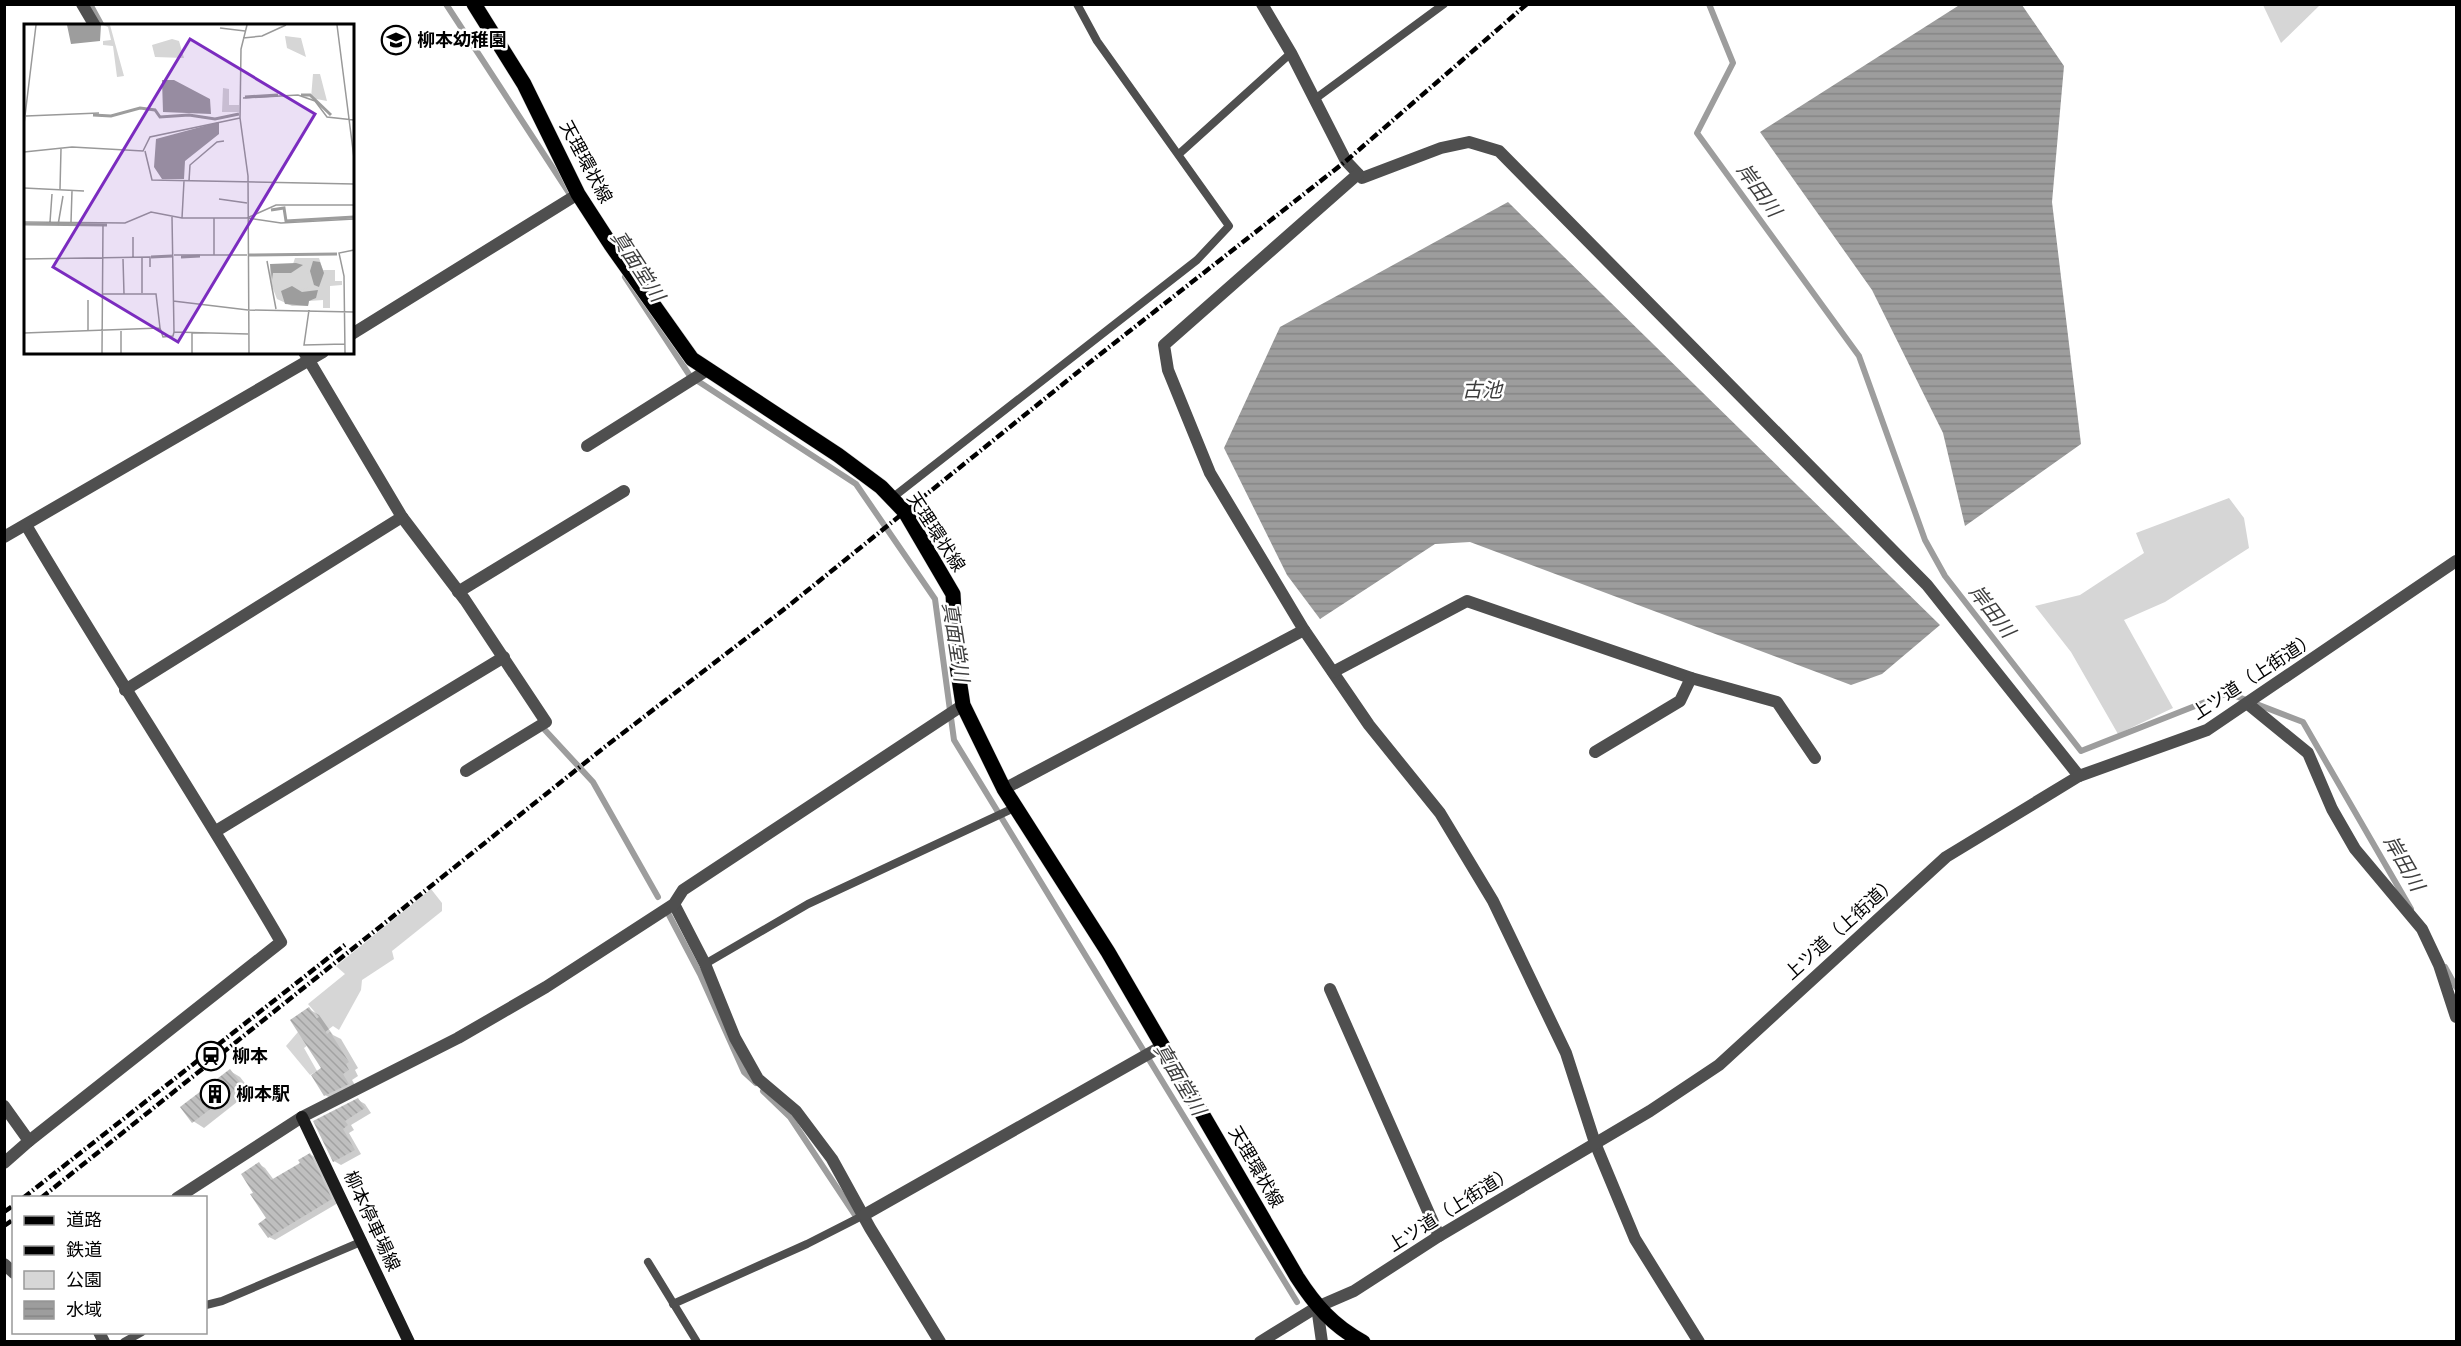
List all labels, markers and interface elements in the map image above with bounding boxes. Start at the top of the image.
inset map [24,24,354,354]
school or university icon: 柳本幼稚園 [380,24,412,56]
place label: 柳本幼稚園 [417,30,507,50]
street label: 天理環状線 [556,118,616,206]
water label: 岸田川 [1732,159,1787,222]
water label: 真面堂川 [607,226,670,307]
water label: 古池 [1462,379,1504,401]
street label: 天理環状線 [903,489,969,575]
water label: 岸田川 [1965,581,2020,643]
water label: 真面堂川 [939,601,973,685]
street label: 上ツ道（上街道） [2188,628,2320,724]
water label: 岸田川 [2379,832,2430,896]
street label: 上ツ道（上街道） [1781,872,1901,984]
water label: 真面堂川 [1150,1039,1211,1121]
station icon: 柳本 [195,1040,227,1072]
place label: 柳本 [232,1046,268,1066]
building icon: 柳本駅 [199,1078,231,1110]
place label: 柳本駅 [236,1084,290,1104]
street label: 天理環状線 [1225,1123,1287,1211]
street label: 上ツ道（上街道） [1385,1162,1517,1256]
street label: 柳本停車場線 [340,1168,404,1274]
legend [12,1196,207,1334]
text: 道路 [66,1210,102,1230]
text: 鉄道 [66,1240,102,1260]
text: 公園 [66,1270,102,1290]
text: 水域 [66,1300,102,1320]

